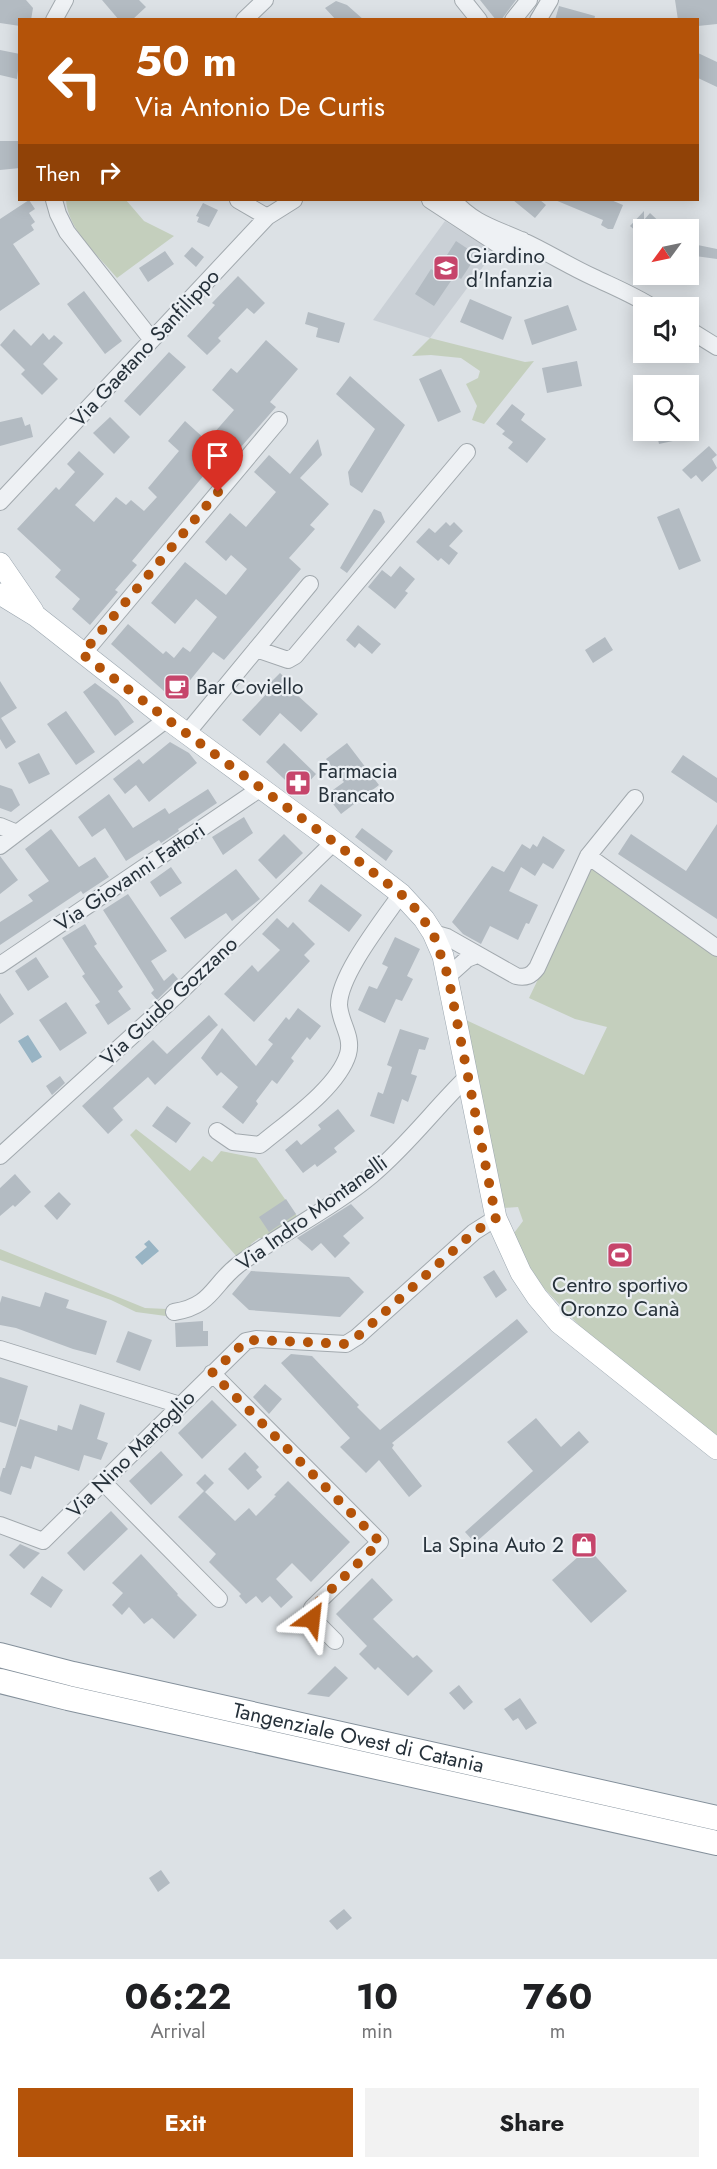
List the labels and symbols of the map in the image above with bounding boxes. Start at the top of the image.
north arrow [633,219,699,285]
place label: Giardino d'Infanzia [466,241,552,295]
school or university icon: Giardino d'Infanzia [431,253,461,283]
street label: Via Gaetano Sanfilippo [64,262,226,434]
pin [192,430,243,492]
cafe icon: Bar Coviello [162,672,192,702]
place label: Bar Coviello [196,672,304,702]
place label: Farmacia Brancato [318,756,397,810]
pharmacy icon: Farmacia Brancato [283,768,313,798]
street label: Via Giovanni Fattori [49,815,211,939]
street label: Via Guido Gozzano [94,929,244,1073]
street label: Via Indro Montanelli [230,1148,394,1278]
sports icon: Centro sportivo Oronzo Canà [605,1240,635,1270]
place label: Centro sportivo Oronzo Canà [552,1270,688,1324]
street label: Via Nino Martoglio [60,1383,202,1525]
place label: La Spina Auto 2 [423,1530,564,1560]
shop icon: La Spina Auto 2 [569,1530,599,1560]
position arrow [280,1587,344,1651]
street label: Tangenziale Ovest di Catania [230,1695,487,1780]

